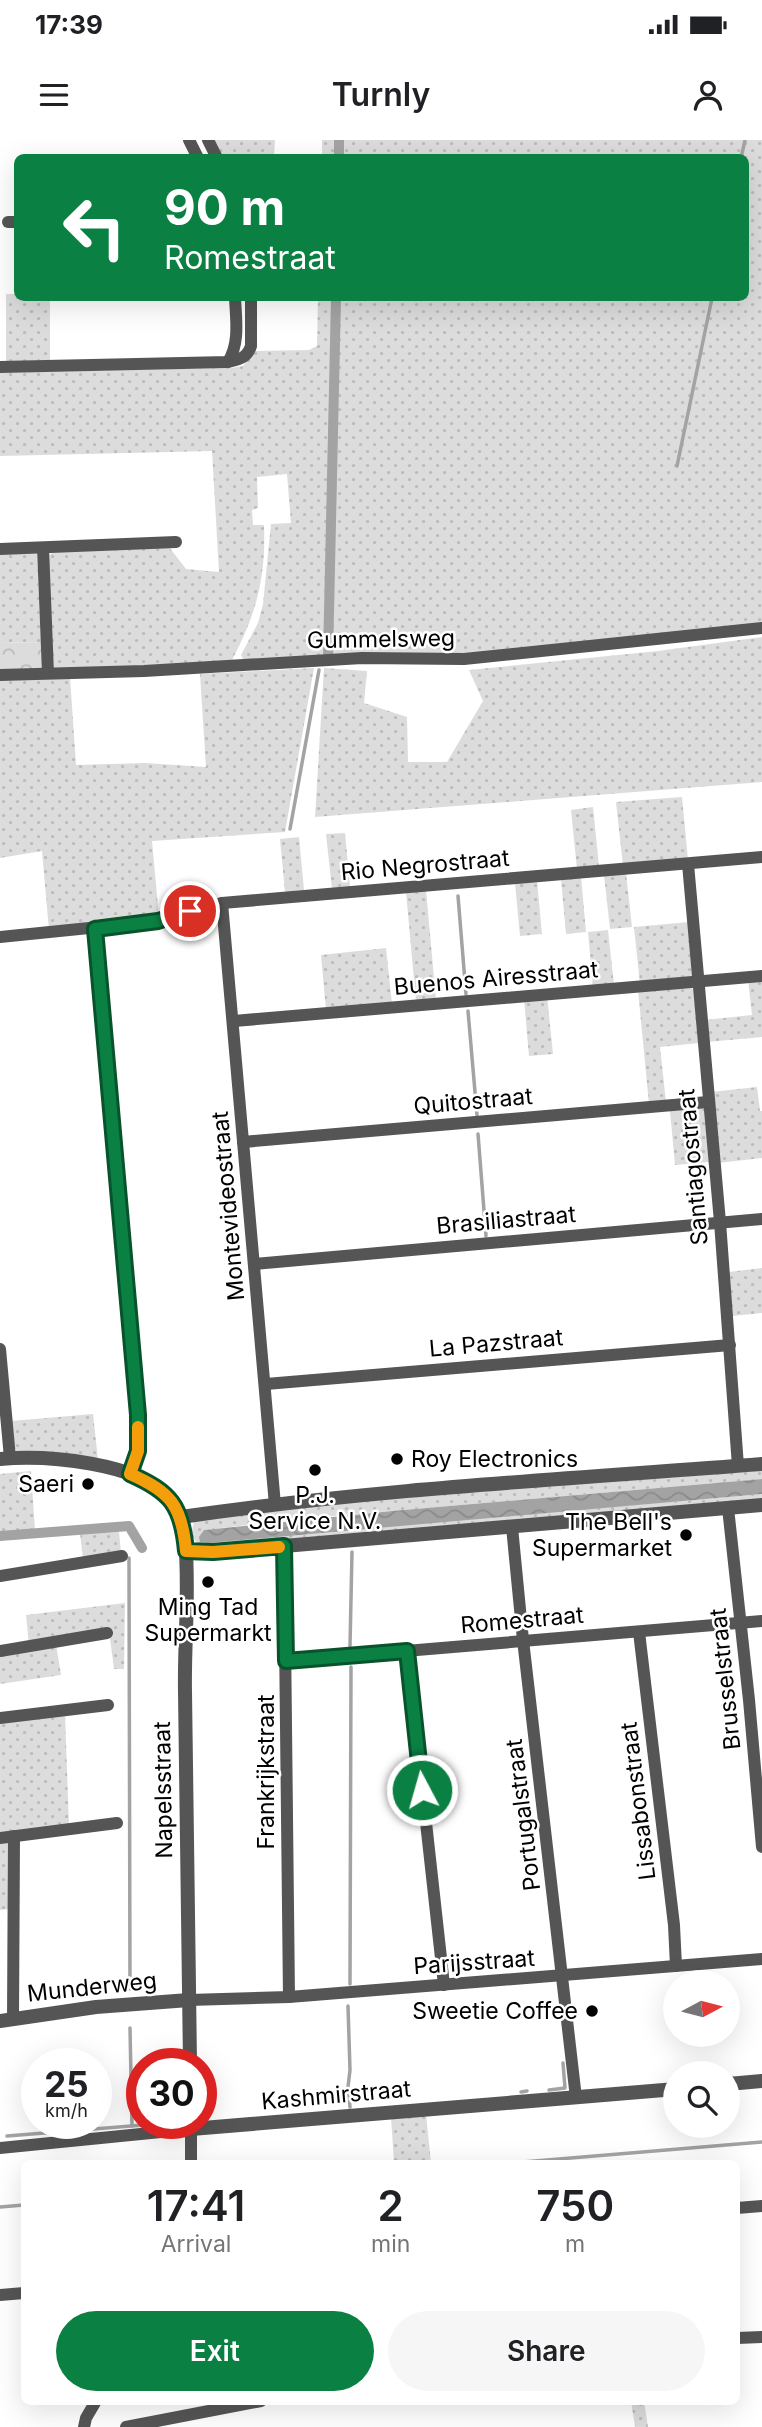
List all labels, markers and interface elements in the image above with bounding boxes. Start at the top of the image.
text: 17:39 [35,9,103,40]
text: Turnly [332,75,430,114]
icon: menu [35,76,73,114]
icon: person [689,76,727,114]
text: 90 m [164,178,285,237]
icon: left [49,182,140,273]
text: Romestraat [164,238,336,277]
street label: Gummelsweg [307,624,455,654]
street label: Rio Negrostraat [339,844,511,886]
pin [160,881,220,941]
icon: arrive [171,892,209,930]
street label: Buenos Airesstraat [393,955,600,1001]
street label: Quitostraat [412,1082,534,1120]
street label: Santiagostraat [672,1087,714,1246]
street label: Montevideostraat [206,1110,250,1302]
street label: Brasiliastraat [435,1200,577,1240]
street label: La Pazstraat [428,1323,565,1363]
place label: Roy Electronics [411,1445,578,1473]
marker: Roy Electronics [389,1451,405,1467]
marker: P.J. Service N.V. [307,1462,323,1478]
place label: Saeri [18,1470,74,1498]
marker: Saeri [80,1476,96,1492]
place label: P.J. Service N.V. [249,1481,381,1535]
place label: The Bell's Supermarket [532,1508,672,1562]
marker: The Bell's Supermarket [678,1527,694,1543]
marker: Ming Tad Supermarkt [200,1574,216,1590]
place label: Ming Tad Supermarkt [144,1593,272,1647]
street label: Romestraat [459,1601,585,1639]
street label: Brusselstraat [704,1606,746,1751]
street label: Frankrijkstraat [252,1694,280,1850]
street label: Lissabonstraat [614,1720,662,1882]
street label: Napelsstraat [148,1721,178,1859]
street label: Portugalstraat [500,1737,546,1893]
position arrow [385,1753,459,1827]
street label: Parijsstraat [412,1944,536,1980]
street label: Munderweg [26,1966,158,2008]
north arrow [663,1970,740,2048]
map controls [663,1970,740,2138]
place label: Sweetie Coffee [412,1997,578,2025]
marker: Sweetie Coffee [584,2003,600,2019]
speed limit sign: 30 [126,2048,217,2139]
button: search [663,2061,740,2138]
text: 25 [44,2063,89,2105]
street label: Kashmirstraat [260,2074,412,2115]
text: km/h [45,2100,88,2121]
text: 17:41 [147,2180,245,2231]
text: 2 [378,2180,404,2231]
text: 750 [536,2180,614,2231]
text: Arrival [161,2230,231,2258]
text: min [371,2230,410,2258]
text: m [565,2230,585,2258]
button: Exit [56,2311,374,2391]
button: Share [388,2311,705,2391]

